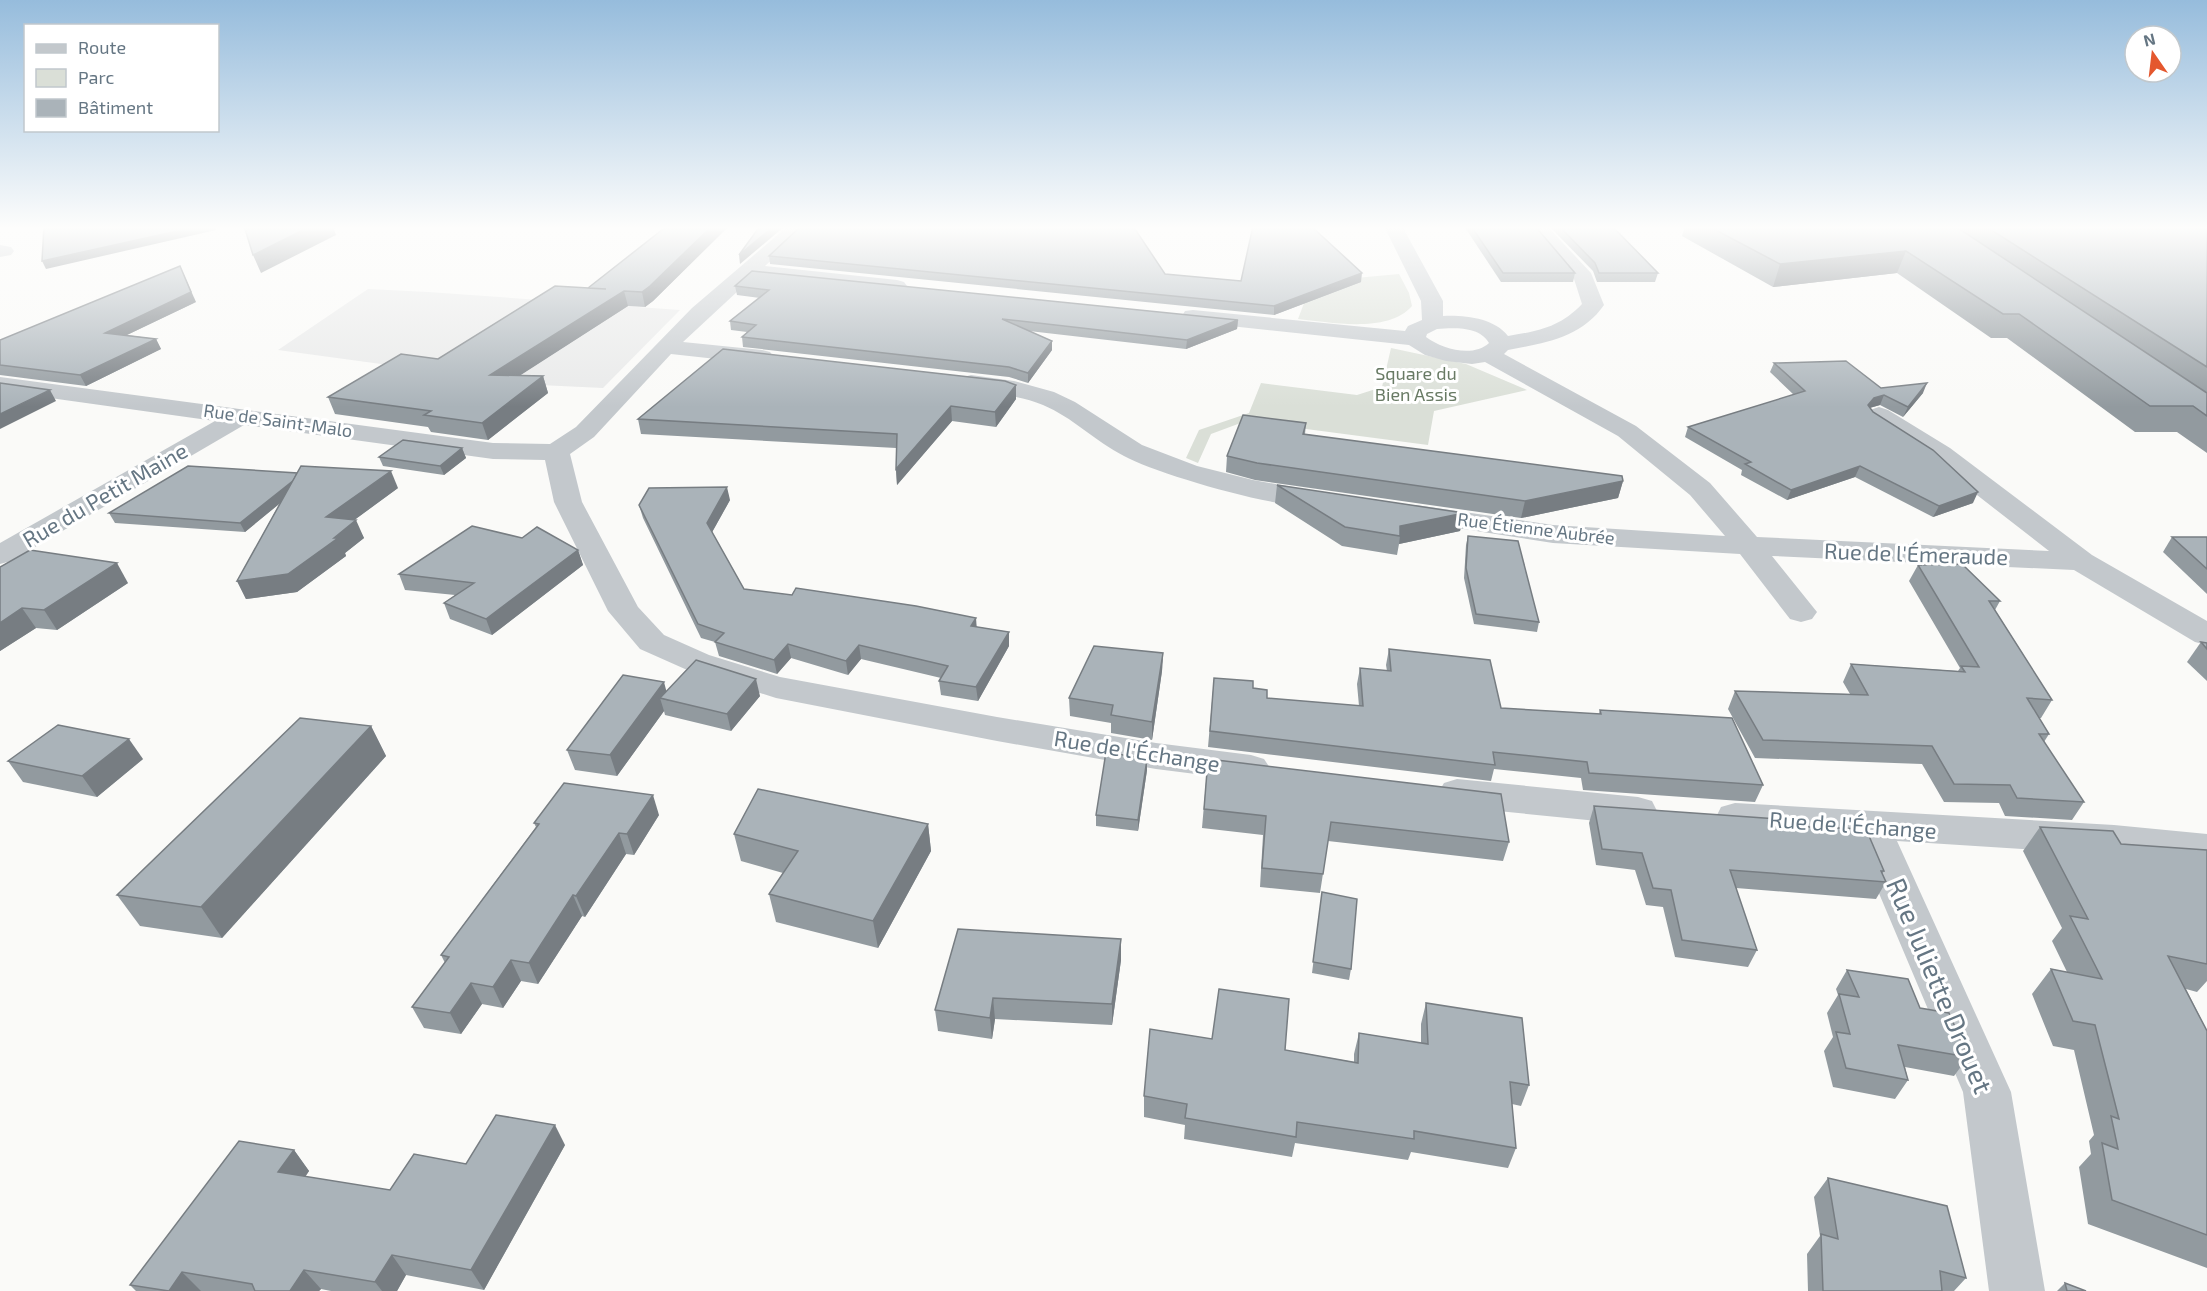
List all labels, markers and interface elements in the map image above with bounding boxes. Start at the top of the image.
legend [24,24,219,132]
north arrow [2123,24,2183,84]
text: N [2141,28,2157,50]
text: Route [78,36,126,58]
text: Parc [78,66,114,88]
text: Bâtiment [78,96,153,118]
park label: Square du Bien Assis [1375,362,1457,405]
street label: Rue de Saint-Malo [202,399,354,441]
street label: Rue du Petit Maine [17,436,192,552]
street label: Rue Étienne Aubrée [1456,507,1616,549]
street label: Rue de l'Émeraude [1824,537,2009,569]
street label: Rue de l'Échange [1052,724,1222,776]
street label: Rue de l'Échange [1769,805,1938,843]
street label: Rue Juliette Drouet [1881,873,2001,1098]

